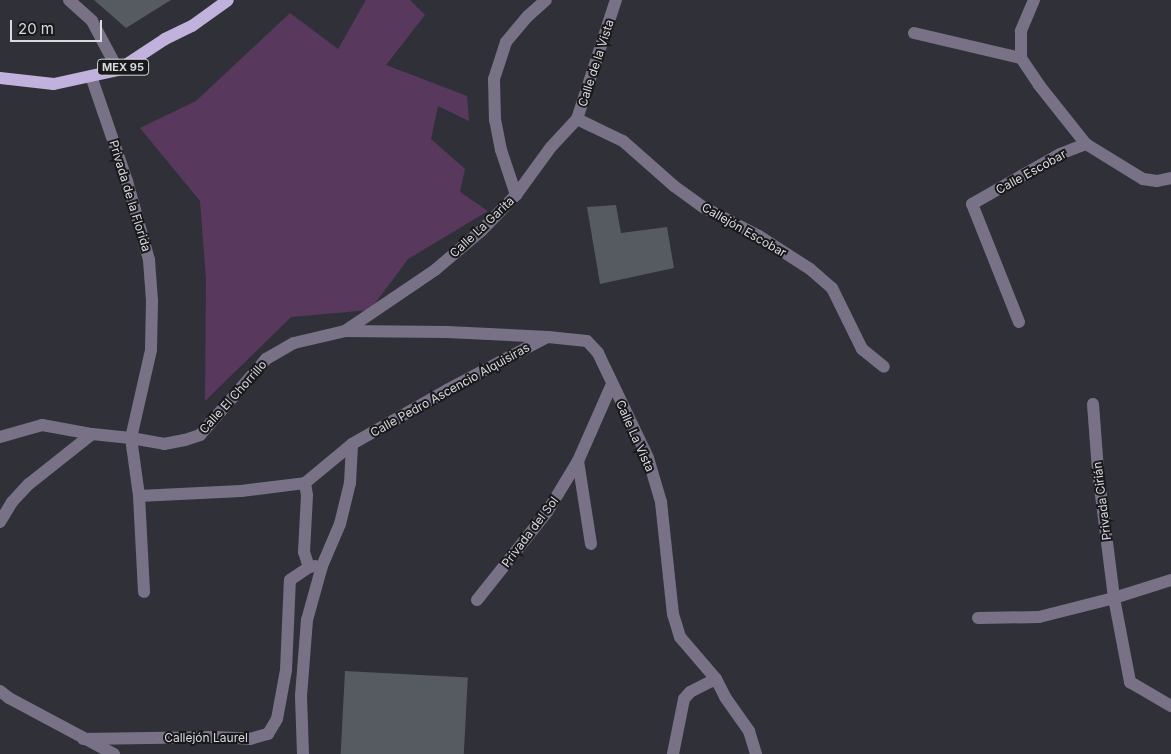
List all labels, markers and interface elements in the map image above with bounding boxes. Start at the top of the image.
scale bar [12,10,105,42]
street label: Calle de la Vista [575,18,617,108]
text: 20 m [18,19,54,38]
road number: MEX 95 [97,58,149,76]
street label: Privada de la Florida [106,139,154,253]
street label: Calle Escobar [993,147,1069,197]
street label: Calle La Garita [447,194,517,260]
street label: Callejón Escobar [699,200,789,260]
street label: Calle Pedro Ascencio Alquisiras [368,340,532,440]
street label: Calle El Chorrillo [196,357,270,437]
street label: Calle La Vista [613,398,657,474]
street label: Privada Cirián [1090,461,1114,541]
street label: Privada del Sol [499,494,561,570]
street label: Callejón Laurel [164,731,248,745]

